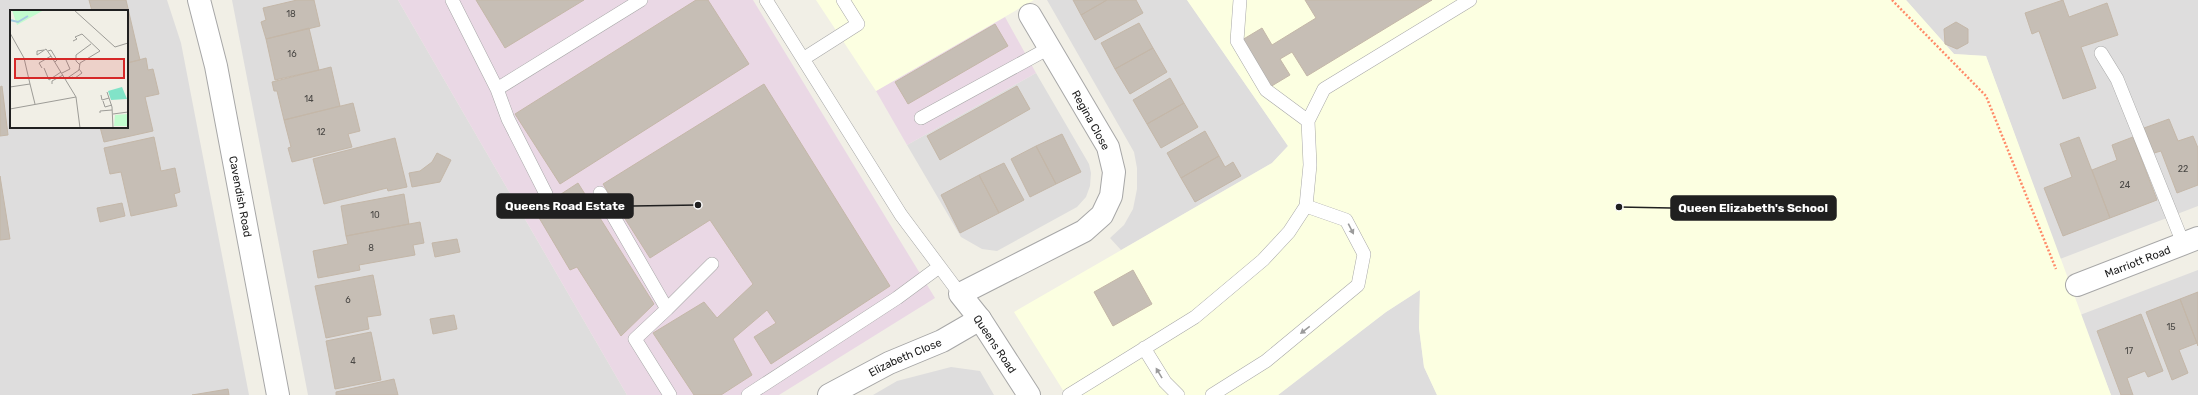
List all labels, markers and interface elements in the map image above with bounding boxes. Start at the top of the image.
house number: 18 [286,9,296,19]
inset map [10,10,128,128]
house number: 16 [287,49,297,59]
street label: Regina Close [1069,88,1112,152]
house number: 14 [304,94,314,104]
house number: 12 [316,127,326,137]
street label: Cavendish Road [226,155,254,238]
house number: 22 [2178,164,2188,174]
house number: 24 [2120,180,2131,190]
callout: Queens Road Estate [497,194,633,218]
callout: Queen Elizabeth's School [1671,196,1836,220]
text: Queens Road Estate [505,199,625,213]
text: Queen Elizabeth's School [1678,201,1828,215]
house number: 10 [370,210,380,220]
one-way arrow [1348,223,1354,235]
house number: 8 [368,243,374,253]
street label: Marriott Road [2103,243,2173,281]
house number: 6 [345,295,351,305]
street label: Queens Road [970,313,1019,376]
house number: 15 [2166,322,2176,332]
one-way arrow [1299,326,1310,335]
street label: Elizabeth Close [867,336,944,380]
house number: 17 [2125,346,2134,356]
house number: 4 [350,356,356,366]
one-way arrow [1156,367,1163,379]

